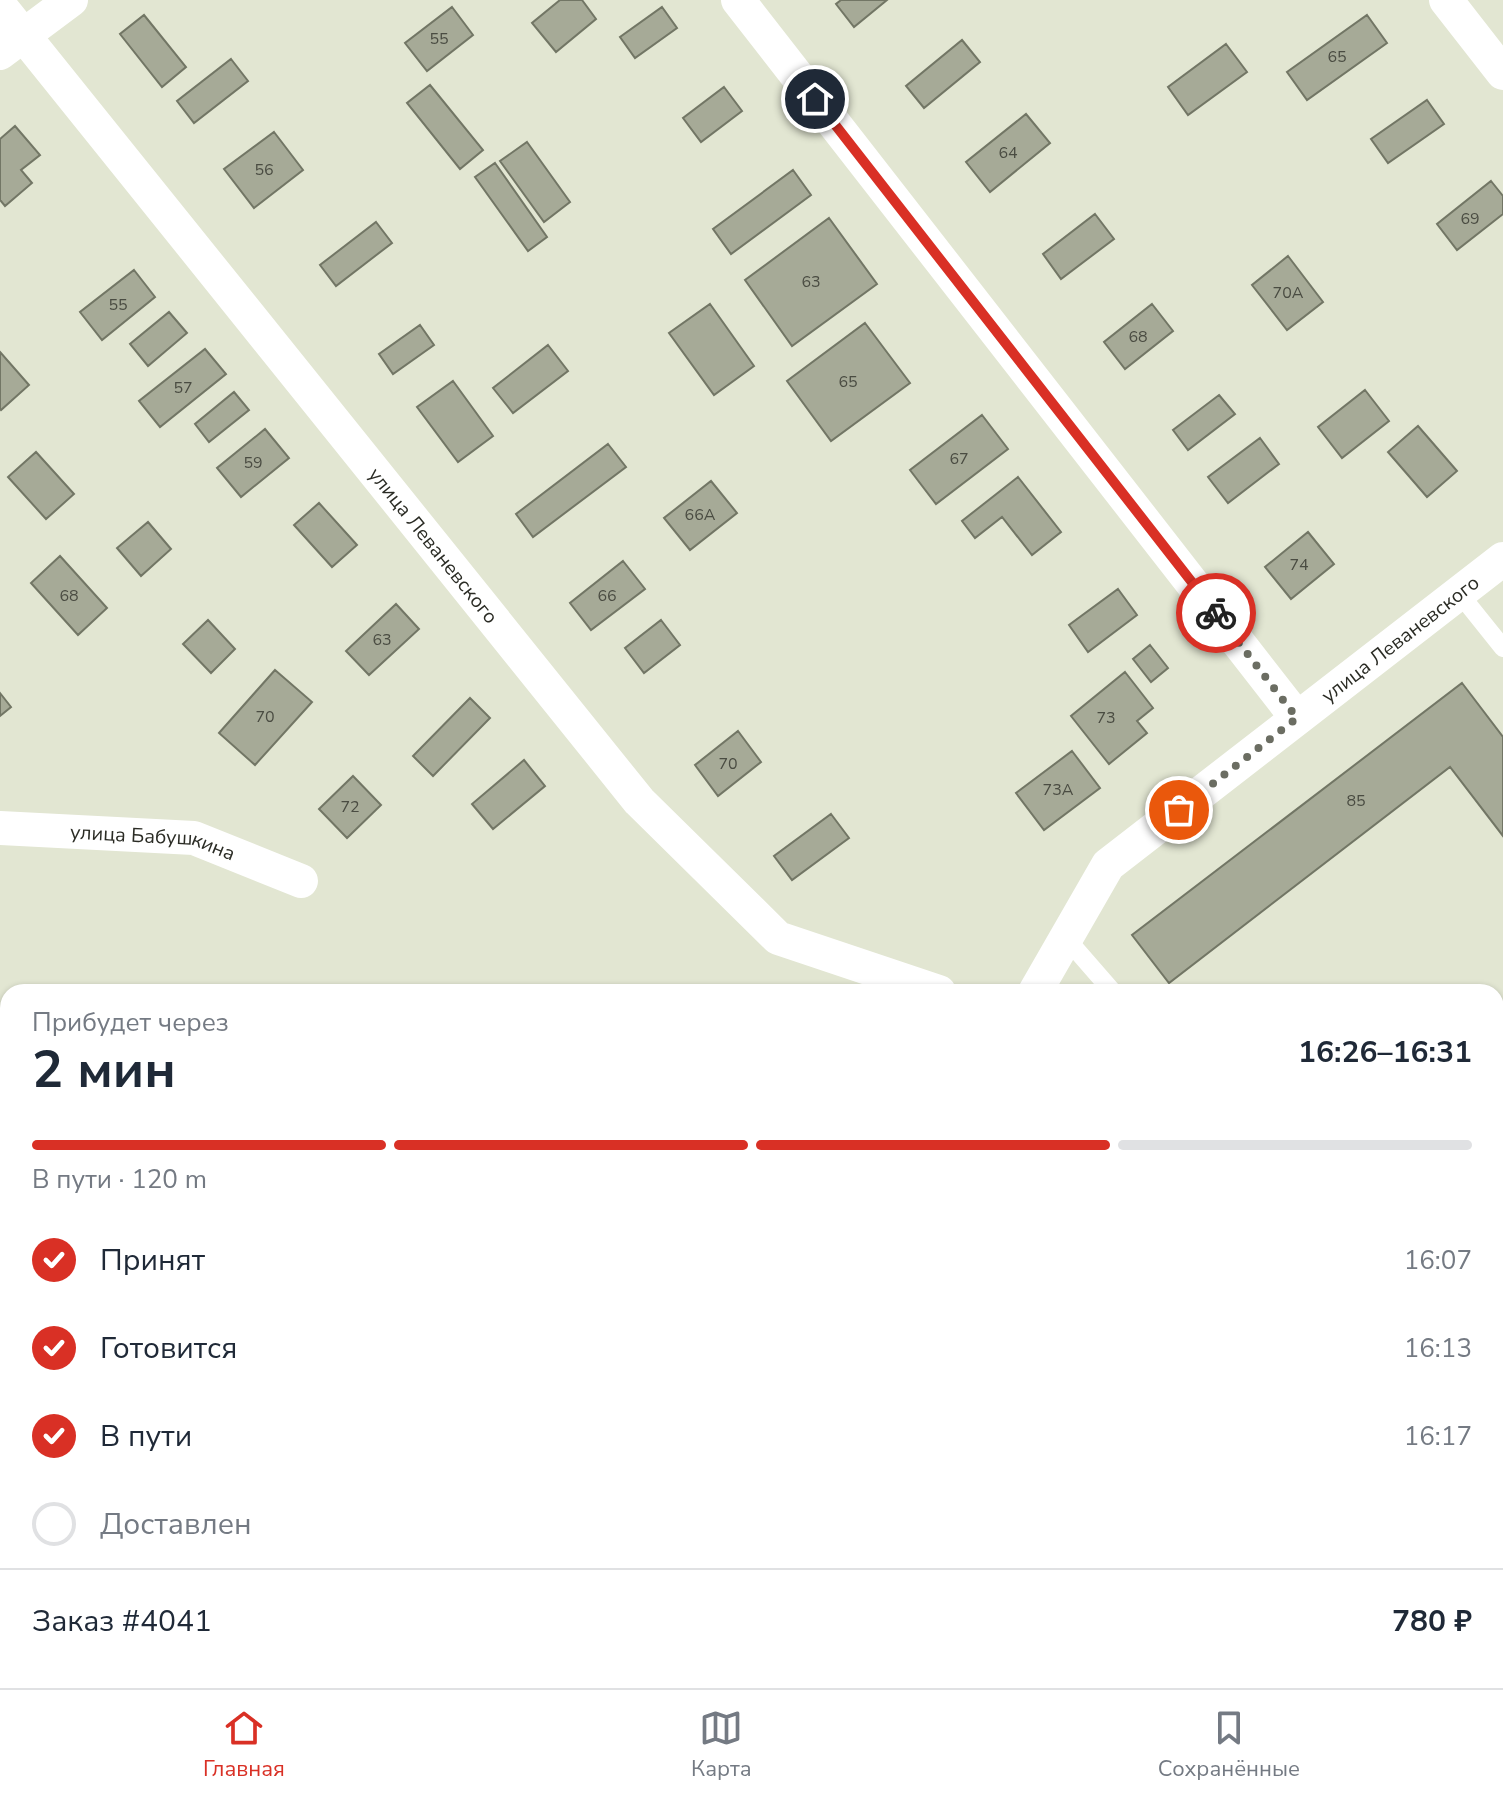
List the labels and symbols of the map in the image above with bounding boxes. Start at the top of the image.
house number: 55 [429,28,449,50]
house number: 65 [1327,46,1347,68]
pin [781,65,849,133]
house number: 64 [998,142,1018,164]
house number: 56 [254,159,274,181]
house number: 69 [1460,208,1480,230]
house number: 63 [801,271,821,293]
house number: 70А [1273,282,1304,304]
house number: 55 [108,294,128,316]
house number: 68 [1128,326,1148,348]
house number: 65 [838,371,858,393]
house number: 57 [173,377,193,399]
house number: 67 [949,448,969,470]
house number: 59 [243,452,263,474]
street label: улица Леваневского [362,462,505,629]
house number: 66А [685,504,716,526]
house number: 74 [1289,554,1309,576]
street label: улица Леваневского [1315,569,1485,709]
courier [1176,573,1256,653]
house number: 68 [59,585,79,607]
house number: 66 [597,585,617,607]
house number: 63 [372,629,392,651]
house number: 70 [255,706,275,728]
house number: 73 [1096,707,1116,729]
house number: 70 [718,753,738,775]
pin [1145,776,1213,844]
house number: 73А [1043,779,1074,801]
house number: 85 [1346,790,1366,812]
house number: 72 [340,796,360,818]
street label: улица Бабушкина [70,818,239,867]

